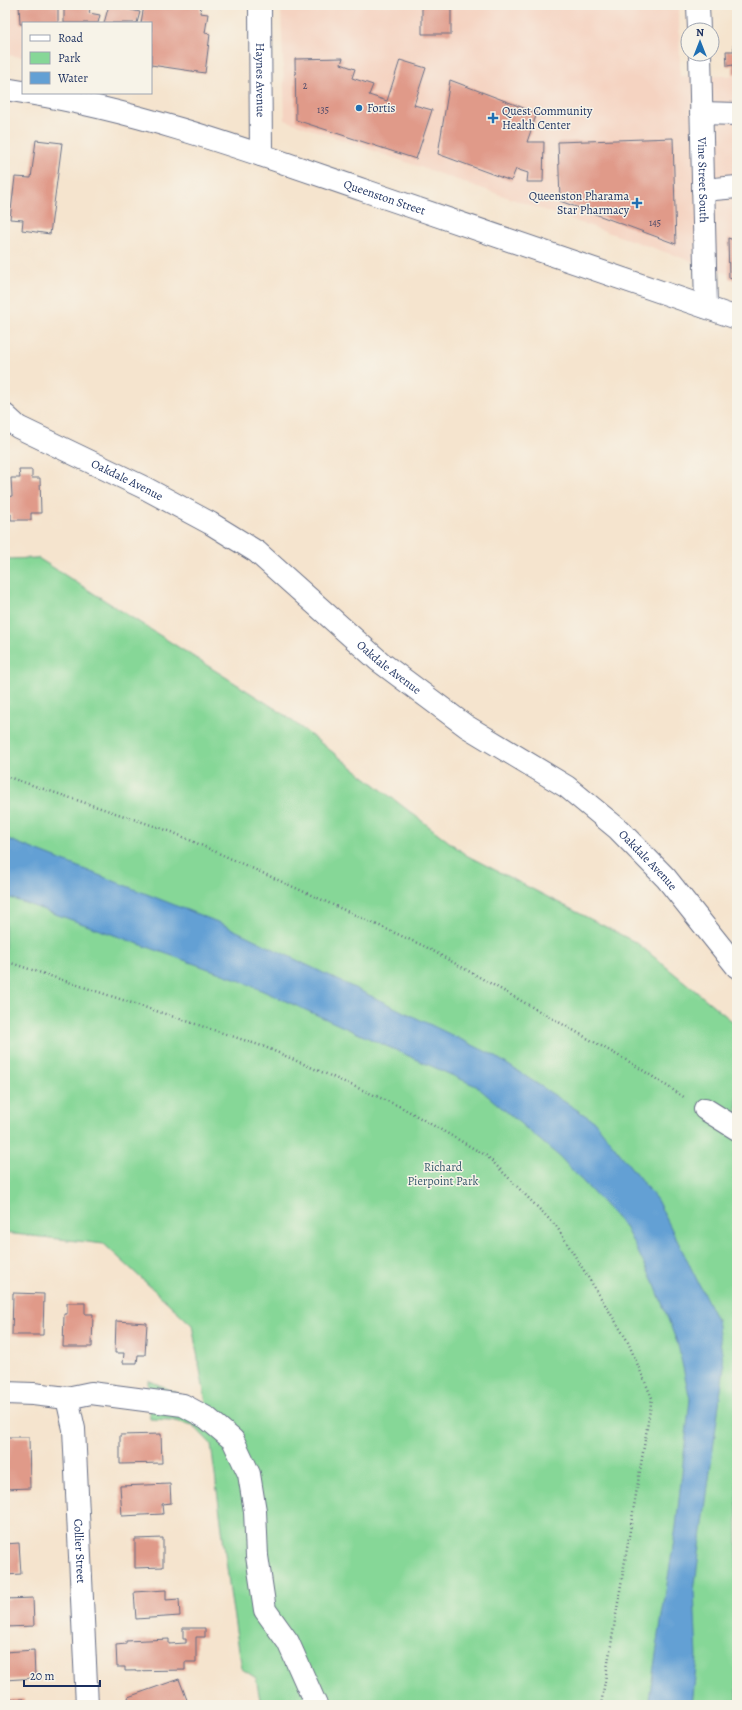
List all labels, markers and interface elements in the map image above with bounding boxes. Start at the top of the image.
legend [22,22,152,94]
north arrow [680,22,720,62]
text: N [696,25,704,40]
text: Road [58,30,84,46]
street label: Haynes Avenue [252,43,269,117]
text: Park [58,50,81,66]
text: Water [57,70,88,86]
house number: 2 [303,79,308,92]
place label: Fortis [367,100,396,116]
house number: 135 [317,103,329,116]
marker: Fortis [354,103,364,113]
place label: Quest Community Health Center [502,103,593,133]
marker: Quest Community Health Center [487,112,499,124]
street label: Vine Street South [694,136,712,224]
street label: Queenston Street [342,176,428,219]
place label: Queenston Pharama Star Pharmacy [529,188,630,218]
marker: Queenston Pharama Star Pharmacy [632,198,642,208]
house number: 145 [649,216,661,229]
street label: Oakdale Avenue [89,455,166,504]
street label: Oakdale Avenue [353,637,425,698]
street label: Oakdale Avenue [615,826,681,894]
park label: Richard Pierpoint Park [408,1159,479,1189]
street label: Collier Street [70,1518,89,1584]
scale bar [24,1662,100,1688]
text: 20 m [30,1668,54,1684]

